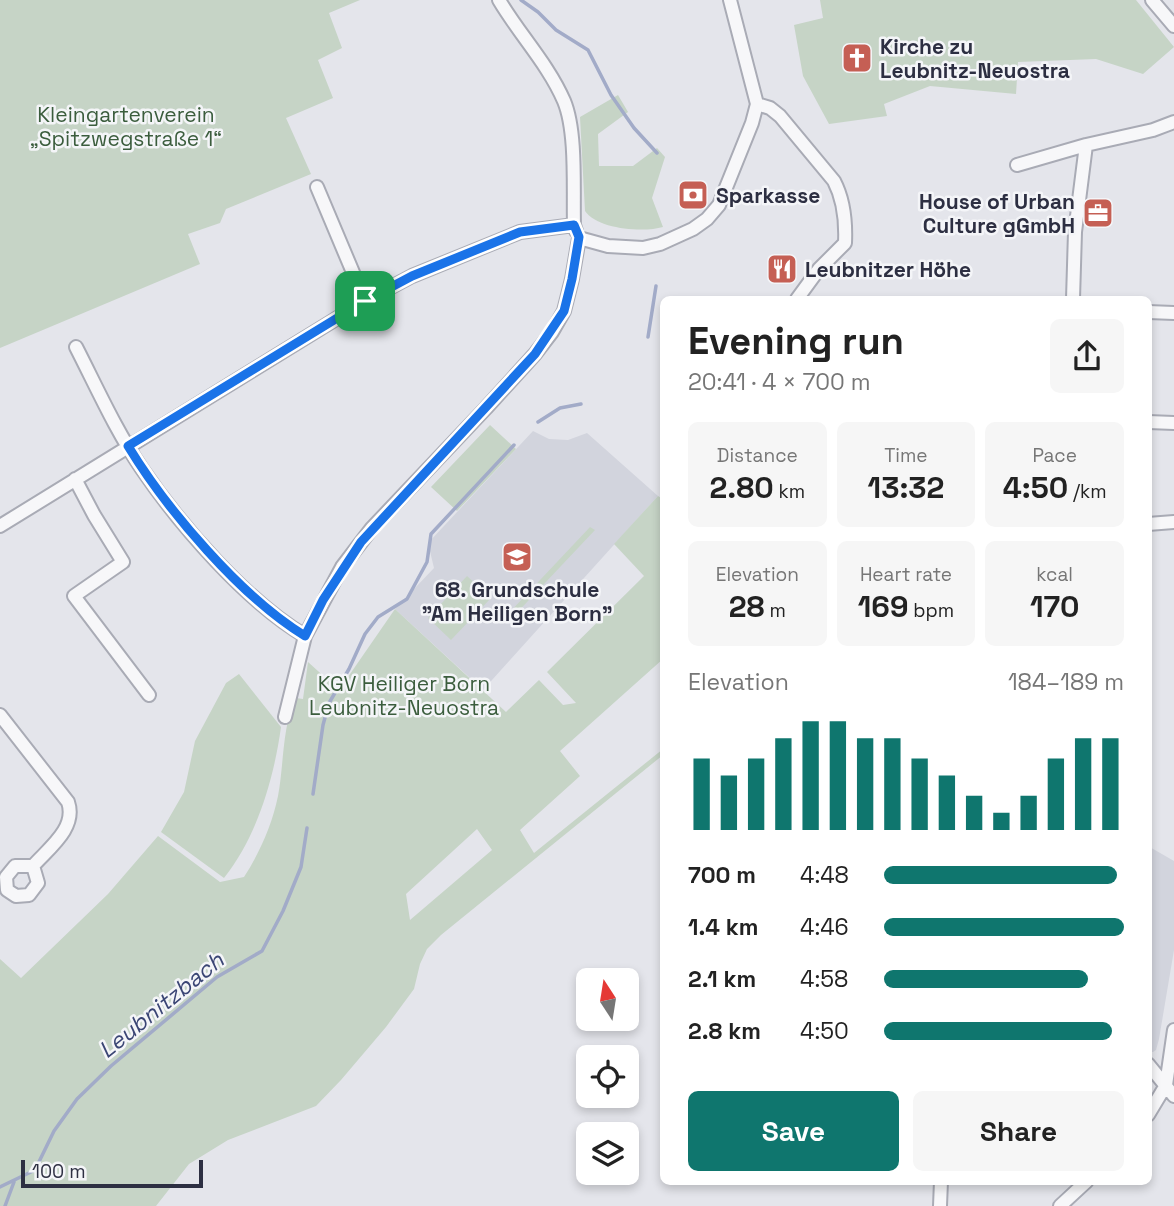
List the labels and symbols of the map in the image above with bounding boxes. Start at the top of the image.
place label: Kirche zu Leubnitz-Neuostra [880,33,1070,84]
church icon: Kirche zu Leubnitz-Neuostra [840,41,874,75]
park label: Kleingartenverein „Spitzwegstraße 1“ [30,101,222,152]
bank icon: Sparkasse [676,178,710,212]
place label: Sparkasse [716,182,820,209]
place label: House of Urban Culture gGmbH [919,188,1075,239]
office icon: House of Urban Culture gGmbH [1081,196,1115,230]
restaurant icon: Leubnitzer Höhe [765,252,799,286]
place label: Leubnitzer Höhe [805,256,971,283]
pin [335,271,395,331]
school or university icon: 68. Grundschule "Am Heiligen Born" [500,540,534,574]
place label: 68. Grundschule "Am Heiligen Born" [422,576,612,627]
park label: KGV Heiliger Born Leubnitz-Neuostra [309,670,499,721]
water label: Leubnitzbach [92,945,231,1065]
north arrow [576,968,639,1031]
scale bar [21,1157,203,1189]

